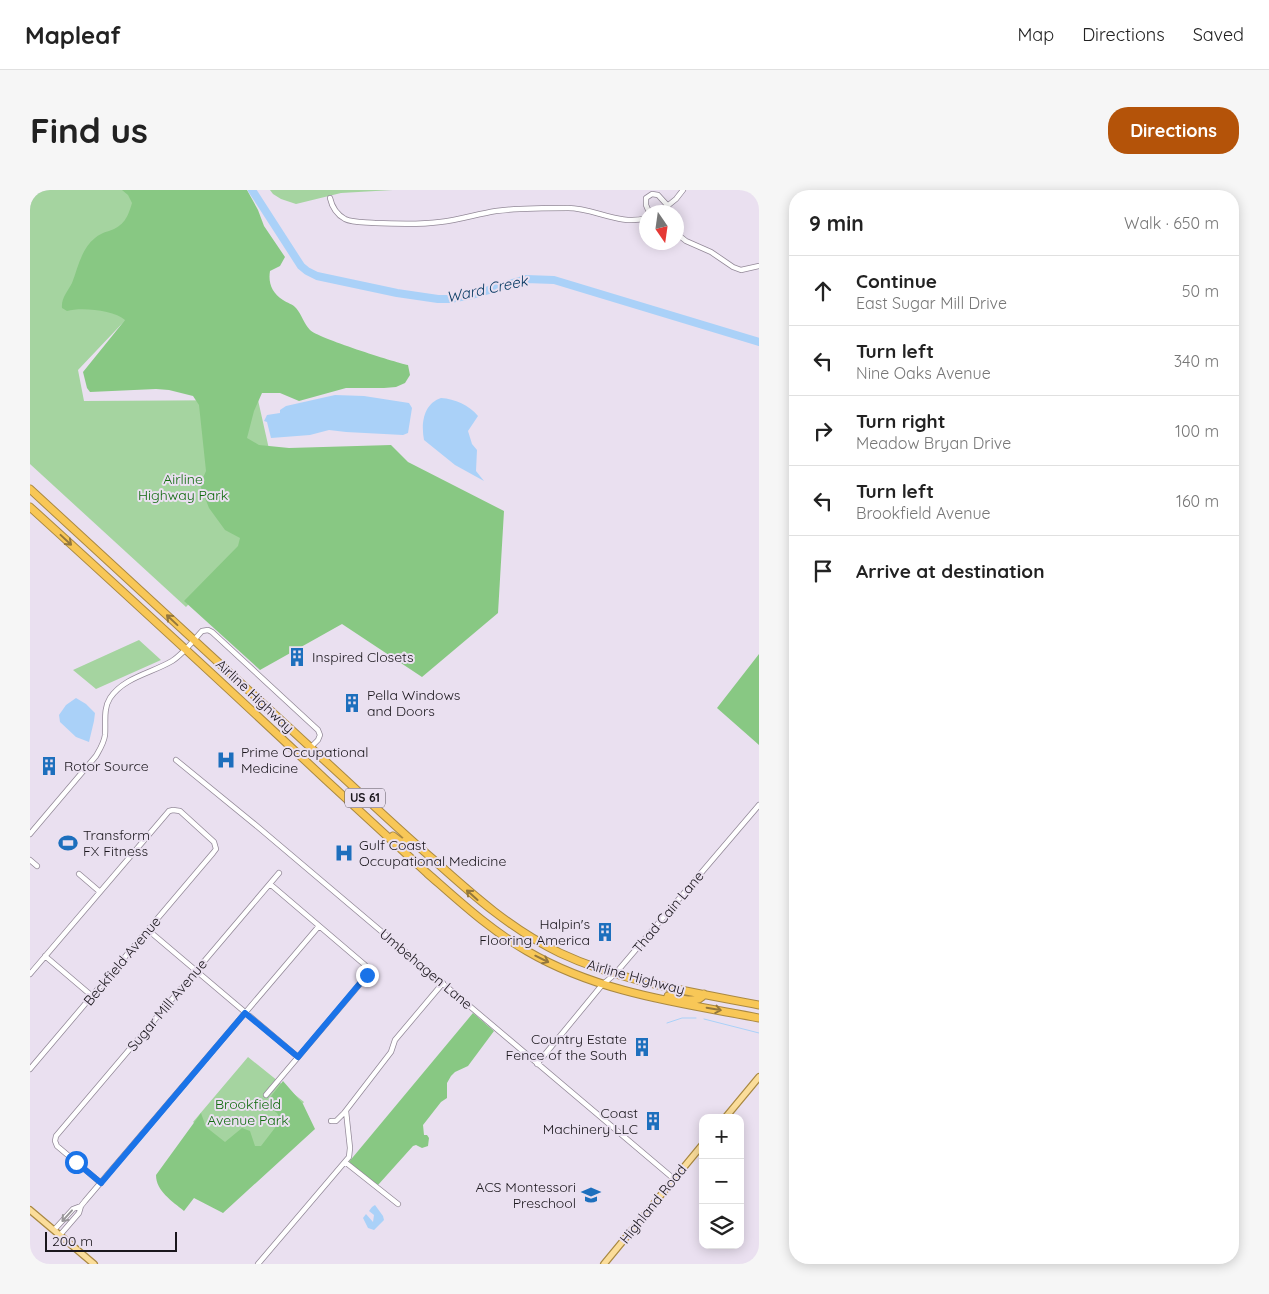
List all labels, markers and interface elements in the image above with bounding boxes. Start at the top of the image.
text: Mapleaf [25,20,121,50]
text: Map [1017,23,1054,46]
text: Directions [1082,23,1165,46]
text: Saved [1193,23,1244,46]
button: Directions [1108,107,1239,154]
text: Find us [30,108,148,152]
north arrow [639,205,684,250]
text: 9 min [809,210,864,236]
text: Walk · 650 m [1124,213,1219,233]
text: Continue [856,269,937,293]
water label: Ward Creek [445,270,531,306]
icon: ahead [809,277,837,305]
text: 50 m [1182,281,1219,301]
text: East Sugar Mill Drive [856,293,1007,313]
text: Turn left [856,339,934,363]
icon: left [809,347,837,375]
text: 340 m [1174,351,1219,371]
text: Nine Oaks Avenue [856,363,991,383]
text: Turn right [856,409,945,433]
icon: right [809,417,837,445]
text: 100 m [1175,421,1219,441]
text: Meadow Bryan Drive [856,433,1011,453]
park label: Airline Highway Park [138,470,228,504]
text: Turn left [856,479,934,503]
icon: left [809,487,837,515]
text: 160 m [1176,491,1219,511]
text: Brookfield Avenue [856,503,991,523]
one-way arrow [60,534,72,546]
icon: arrive [809,557,837,585]
text: Arrive at destination [856,559,1045,583]
one-way arrow [166,614,179,626]
building icon: Inspired Closets [286,646,308,668]
place label: Inspired Closets [312,648,414,666]
street label: Airline Highway [212,655,298,737]
place label: Pella Windows and Doors [367,686,460,720]
building icon: Pella Windows and Doors [341,692,363,714]
place label: Prime Occupational Medicine [241,743,369,777]
hospital icon: Prime Occupational Medicine [215,749,237,771]
building icon: Rotor Source [38,755,60,777]
place label: Rotor Source [64,757,149,775]
road number: US 61 [345,788,385,808]
place label: Transform FX Fitness [83,826,150,860]
sports icon: Transform FX Fitness [57,832,79,854]
place label: Gulf Coast Occupational Medicine [359,836,506,870]
hospital icon: Gulf Coast Occupational Medicine [333,842,355,864]
street label: Thad Cain Lane [628,867,708,957]
one-way arrow [466,890,479,901]
street label: Beckfield Avenue [79,913,165,1009]
place label: Halpin's Flooring America [479,915,590,949]
building icon: Halpin's Flooring America [594,921,616,943]
street label: Umbehagen Lane [376,925,476,1013]
street label: Sugar Mill Avenue [123,955,211,1055]
one-way arrow [534,955,549,964]
street label: Airline Highway [585,955,687,999]
route end [356,964,379,987]
one-way arrow [705,1005,721,1015]
place label: Country Estate Fence of the South [506,1030,627,1064]
building icon: Country Estate Fence of the South [631,1036,653,1058]
park label: Brookfield Avenue Park [207,1095,289,1129]
place label: Coast Machinery LLC [543,1104,638,1138]
building icon: Coast Machinery LLC [642,1110,664,1132]
map controls [699,1114,744,1249]
button: + [699,1114,744,1159]
route start [65,1151,88,1174]
button: − [699,1159,744,1204]
street label: Highland Road [616,1161,690,1247]
place label: ACS Montessori Preschool [475,1178,576,1212]
school or university icon: ACS Montessori Preschool [580,1184,602,1206]
button: layers [699,1204,744,1249]
one-way arrow [61,1210,72,1223]
scale bar [45,1229,178,1252]
text: 200 m [52,1232,93,1250]

